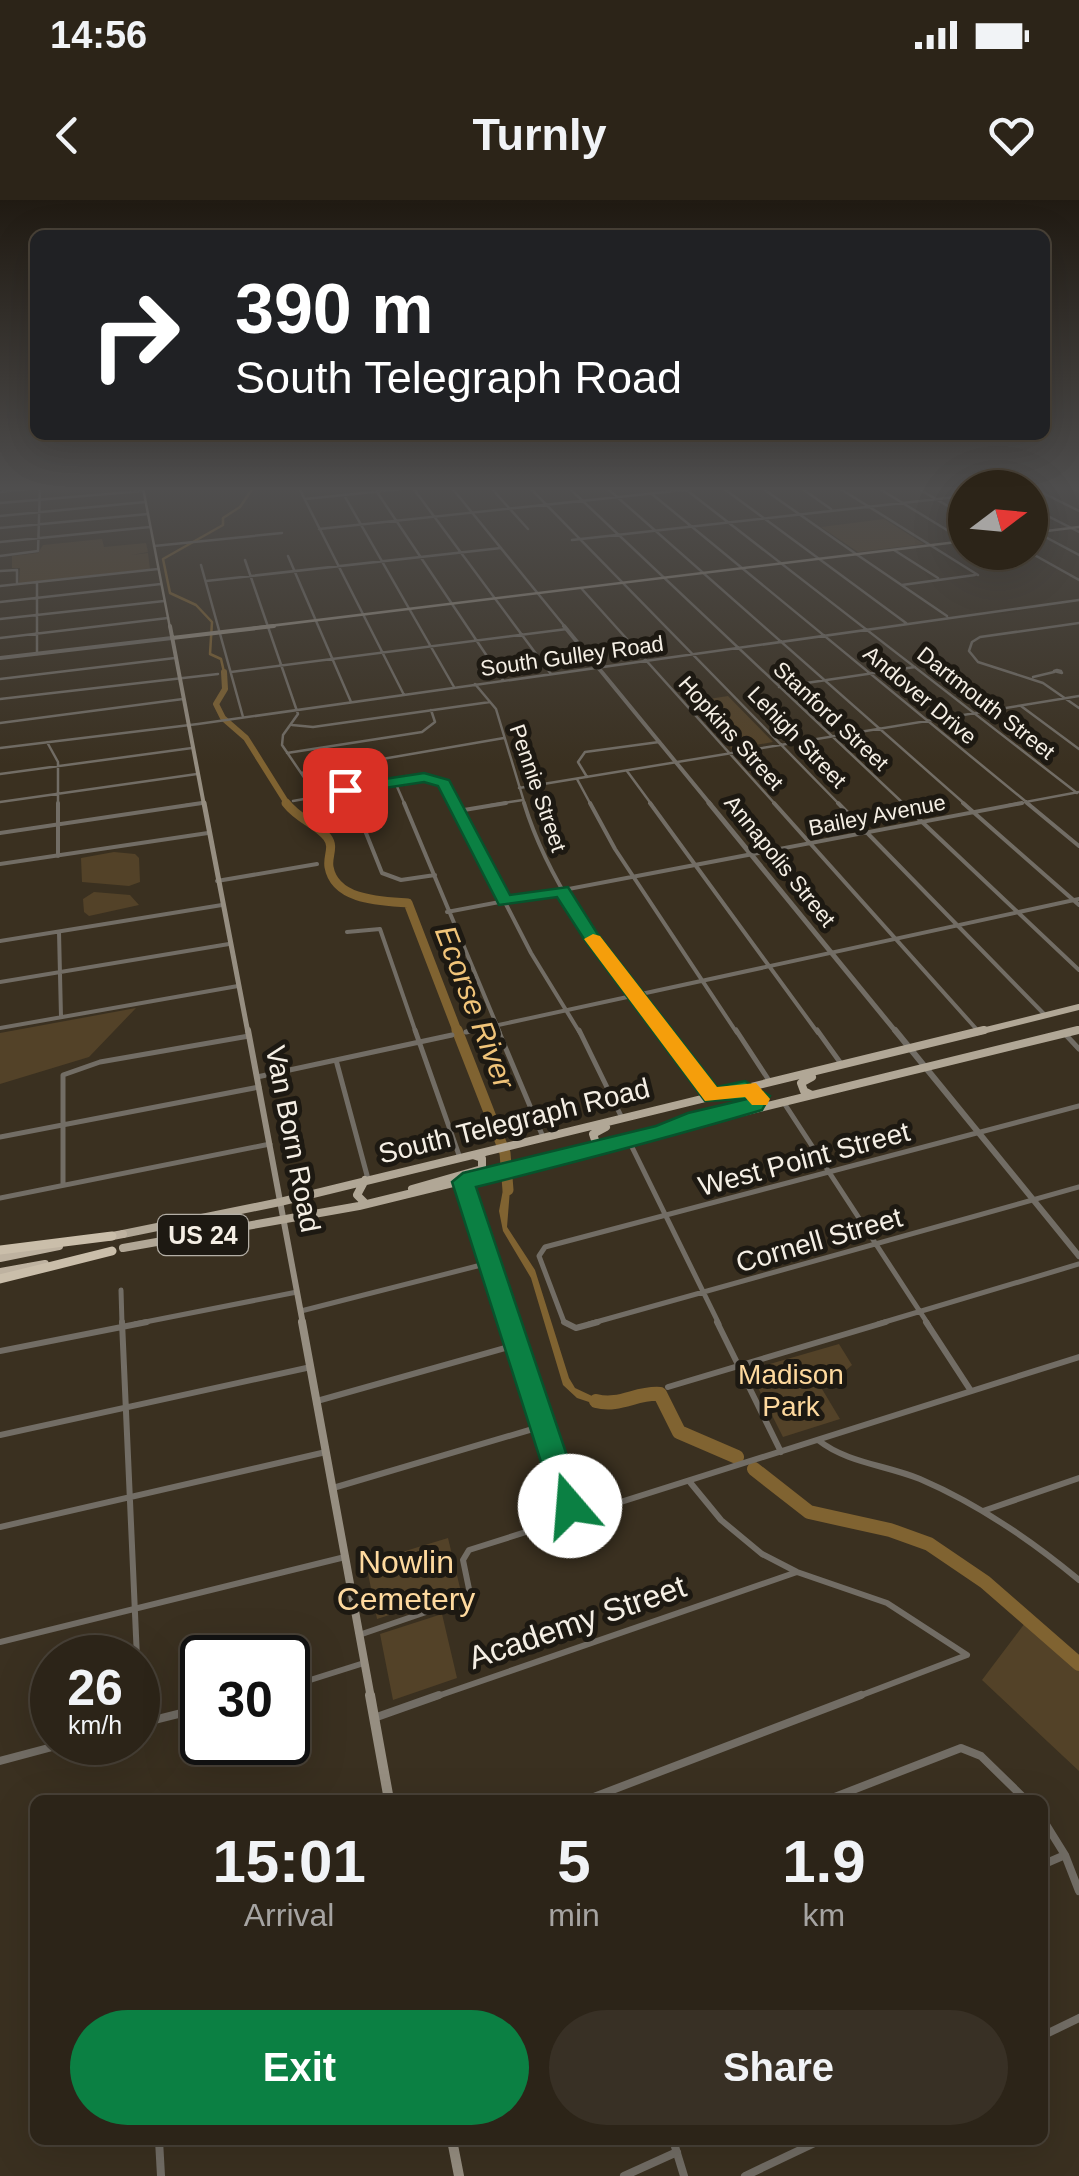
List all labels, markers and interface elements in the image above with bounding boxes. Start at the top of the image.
text: 14:56 [50,14,147,56]
icon: back [40,108,95,163]
icon: heart [984,108,1039,163]
text: Turnly [472,109,607,160]
icon: right [70,270,200,400]
text: 390 m [235,270,433,348]
text: South Telegraph Road [235,352,682,403]
north arrow [948,470,1048,570]
map controls [948,470,1048,570]
street label: South Gulley Road [479,631,665,681]
street label: Andover Drive [859,641,981,749]
street label: Dartmouth Street [912,642,1060,764]
street label: Stanford Street [768,656,894,776]
street label: Hopkins Street [673,671,789,795]
street label: Lehigh Street [743,681,851,793]
street label: Pennie Street [504,721,572,855]
pin [303,748,388,833]
icon: arrive [318,763,373,818]
street label: Bailey Avenue [806,789,948,841]
street label: Annapolis Street [719,790,841,932]
water label: Ecorse River [429,921,522,1094]
street label: Van Born Road [260,1043,326,1235]
street label: South Telegraph Road [375,1072,653,1170]
street label: West Point Street [695,1116,913,1202]
street label: Cornell Street [732,1201,906,1278]
road number: US 24 [158,1215,248,1255]
park label: Madison Park [738,1359,844,1422]
position arrow [518,1454,622,1558]
park label: Nowlin Cemetery [337,1544,475,1617]
street label: Academy Street [464,1568,691,1676]
speed limit sign: 30 [180,1635,310,1765]
text: 26 [67,1660,123,1716]
text: km/h [68,1711,122,1739]
text: 15:01 [212,1828,366,1895]
text: 5 [557,1828,591,1895]
text: 1.9 [782,1828,866,1895]
text: Arrival [244,1897,334,1933]
text: min [548,1897,600,1933]
text: km [803,1897,845,1933]
button: Exit [70,2010,529,2125]
button: Share [549,2010,1008,2125]

